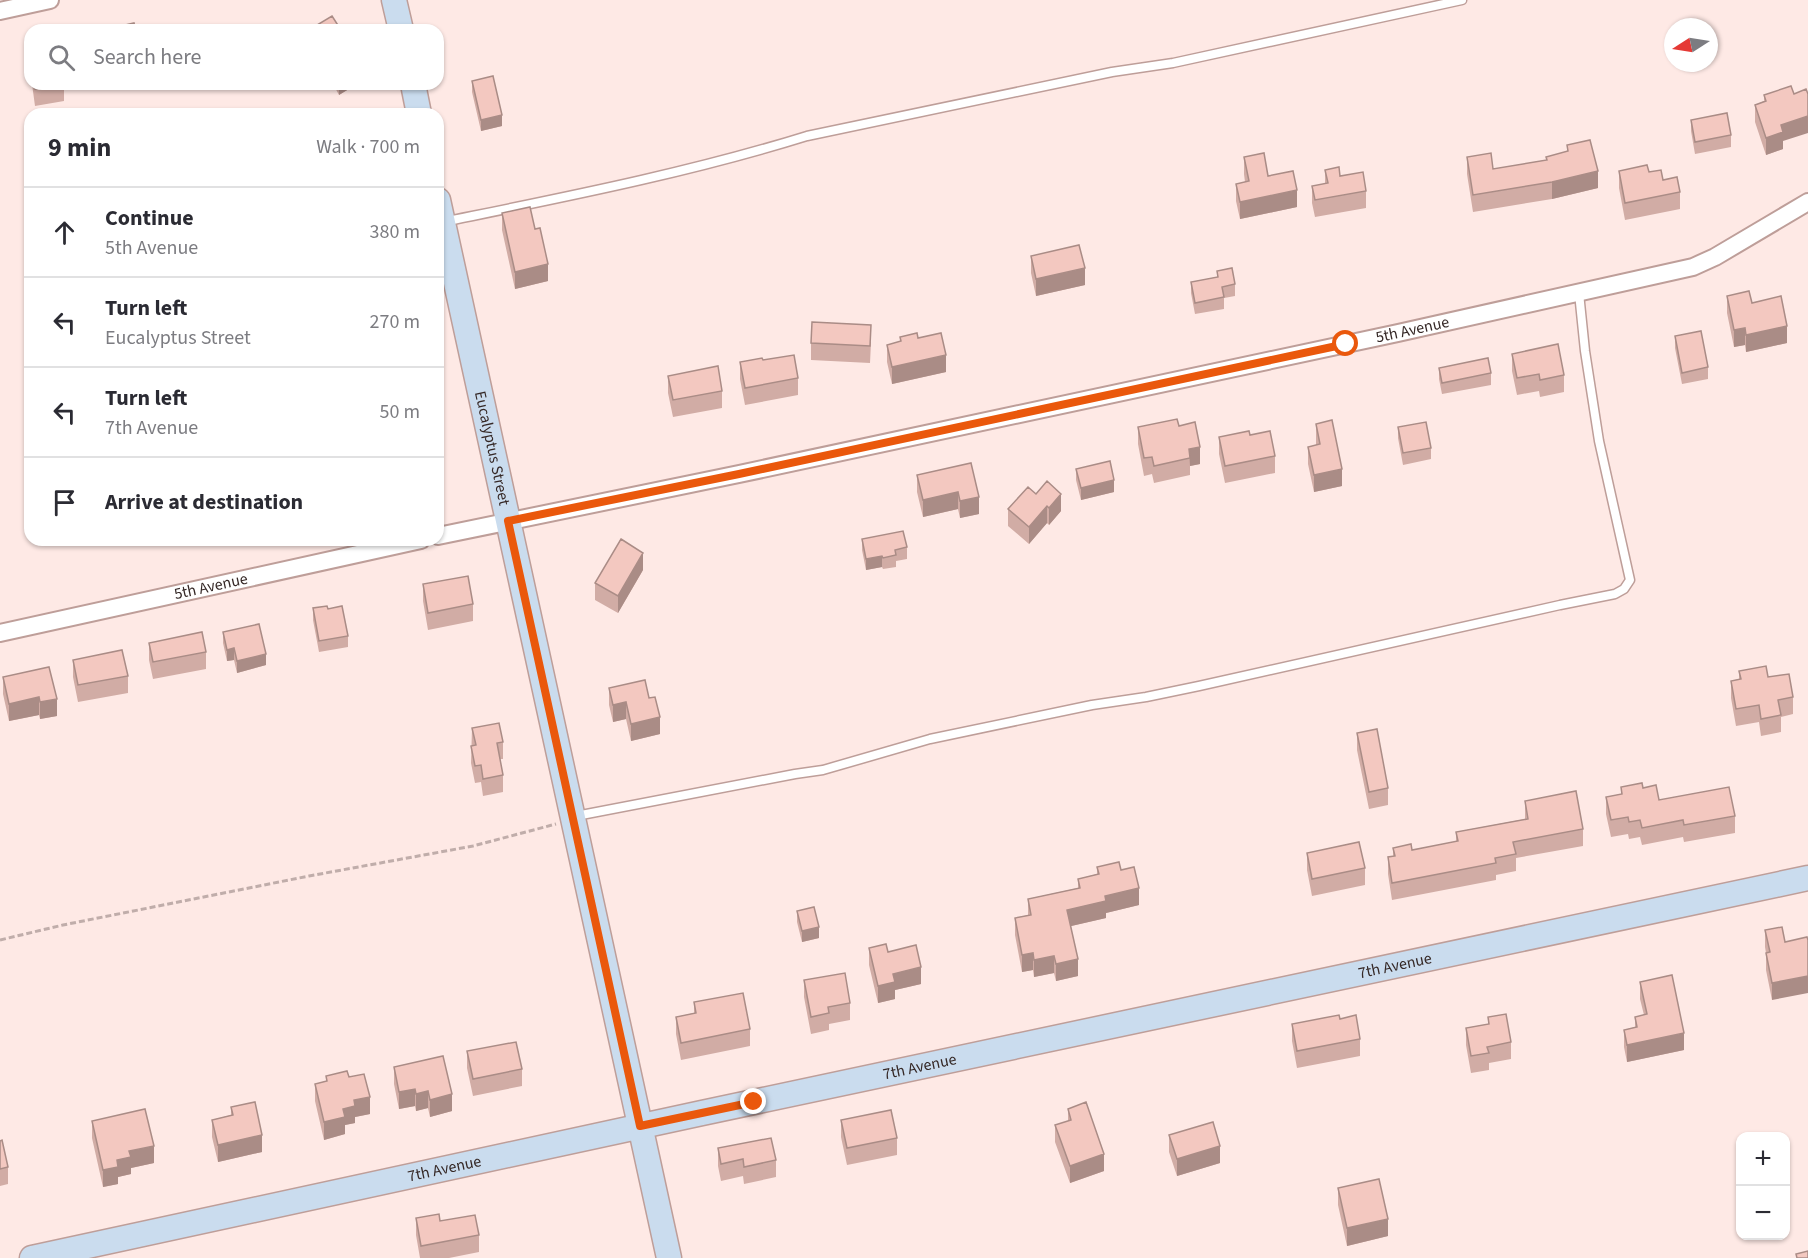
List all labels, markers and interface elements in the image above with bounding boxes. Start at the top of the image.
north arrow [1664,18,1718,72]
search box [24,24,444,90]
icon: search [45,41,78,74]
text: Search here [93,41,201,73]
text: 9 min [48,129,111,166]
text: Walk · 700 m [316,133,420,161]
text: Continue [105,202,194,234]
icon: ahead [48,216,81,249]
text: 380 m [370,218,420,246]
text: 5th Avenue [105,234,198,262]
text: Turn left [105,292,187,324]
icon: left [48,306,81,339]
text: 270 m [370,308,420,336]
street label: 5th Avenue [1374,311,1451,348]
text: Eucalyptus Street [105,324,251,352]
route start [1332,330,1358,356]
text: Turn left [105,382,187,414]
street label: Eucalyptus Street [469,389,516,508]
icon: left [48,396,81,429]
text: 50 m [380,398,420,426]
text: 7th Avenue [105,414,198,442]
icon: arrive [48,486,81,519]
text: Arrive at destination [105,486,303,518]
street label: 5th Avenue [172,568,250,605]
street label: 7th Avenue [1356,947,1434,984]
street label: 7th Avenue [881,1048,958,1085]
route end [740,1088,766,1114]
map controls [1736,1132,1790,1240]
button: + [1736,1132,1790,1186]
street label: 7th Avenue [406,1150,483,1187]
button: − [1736,1186,1790,1240]

